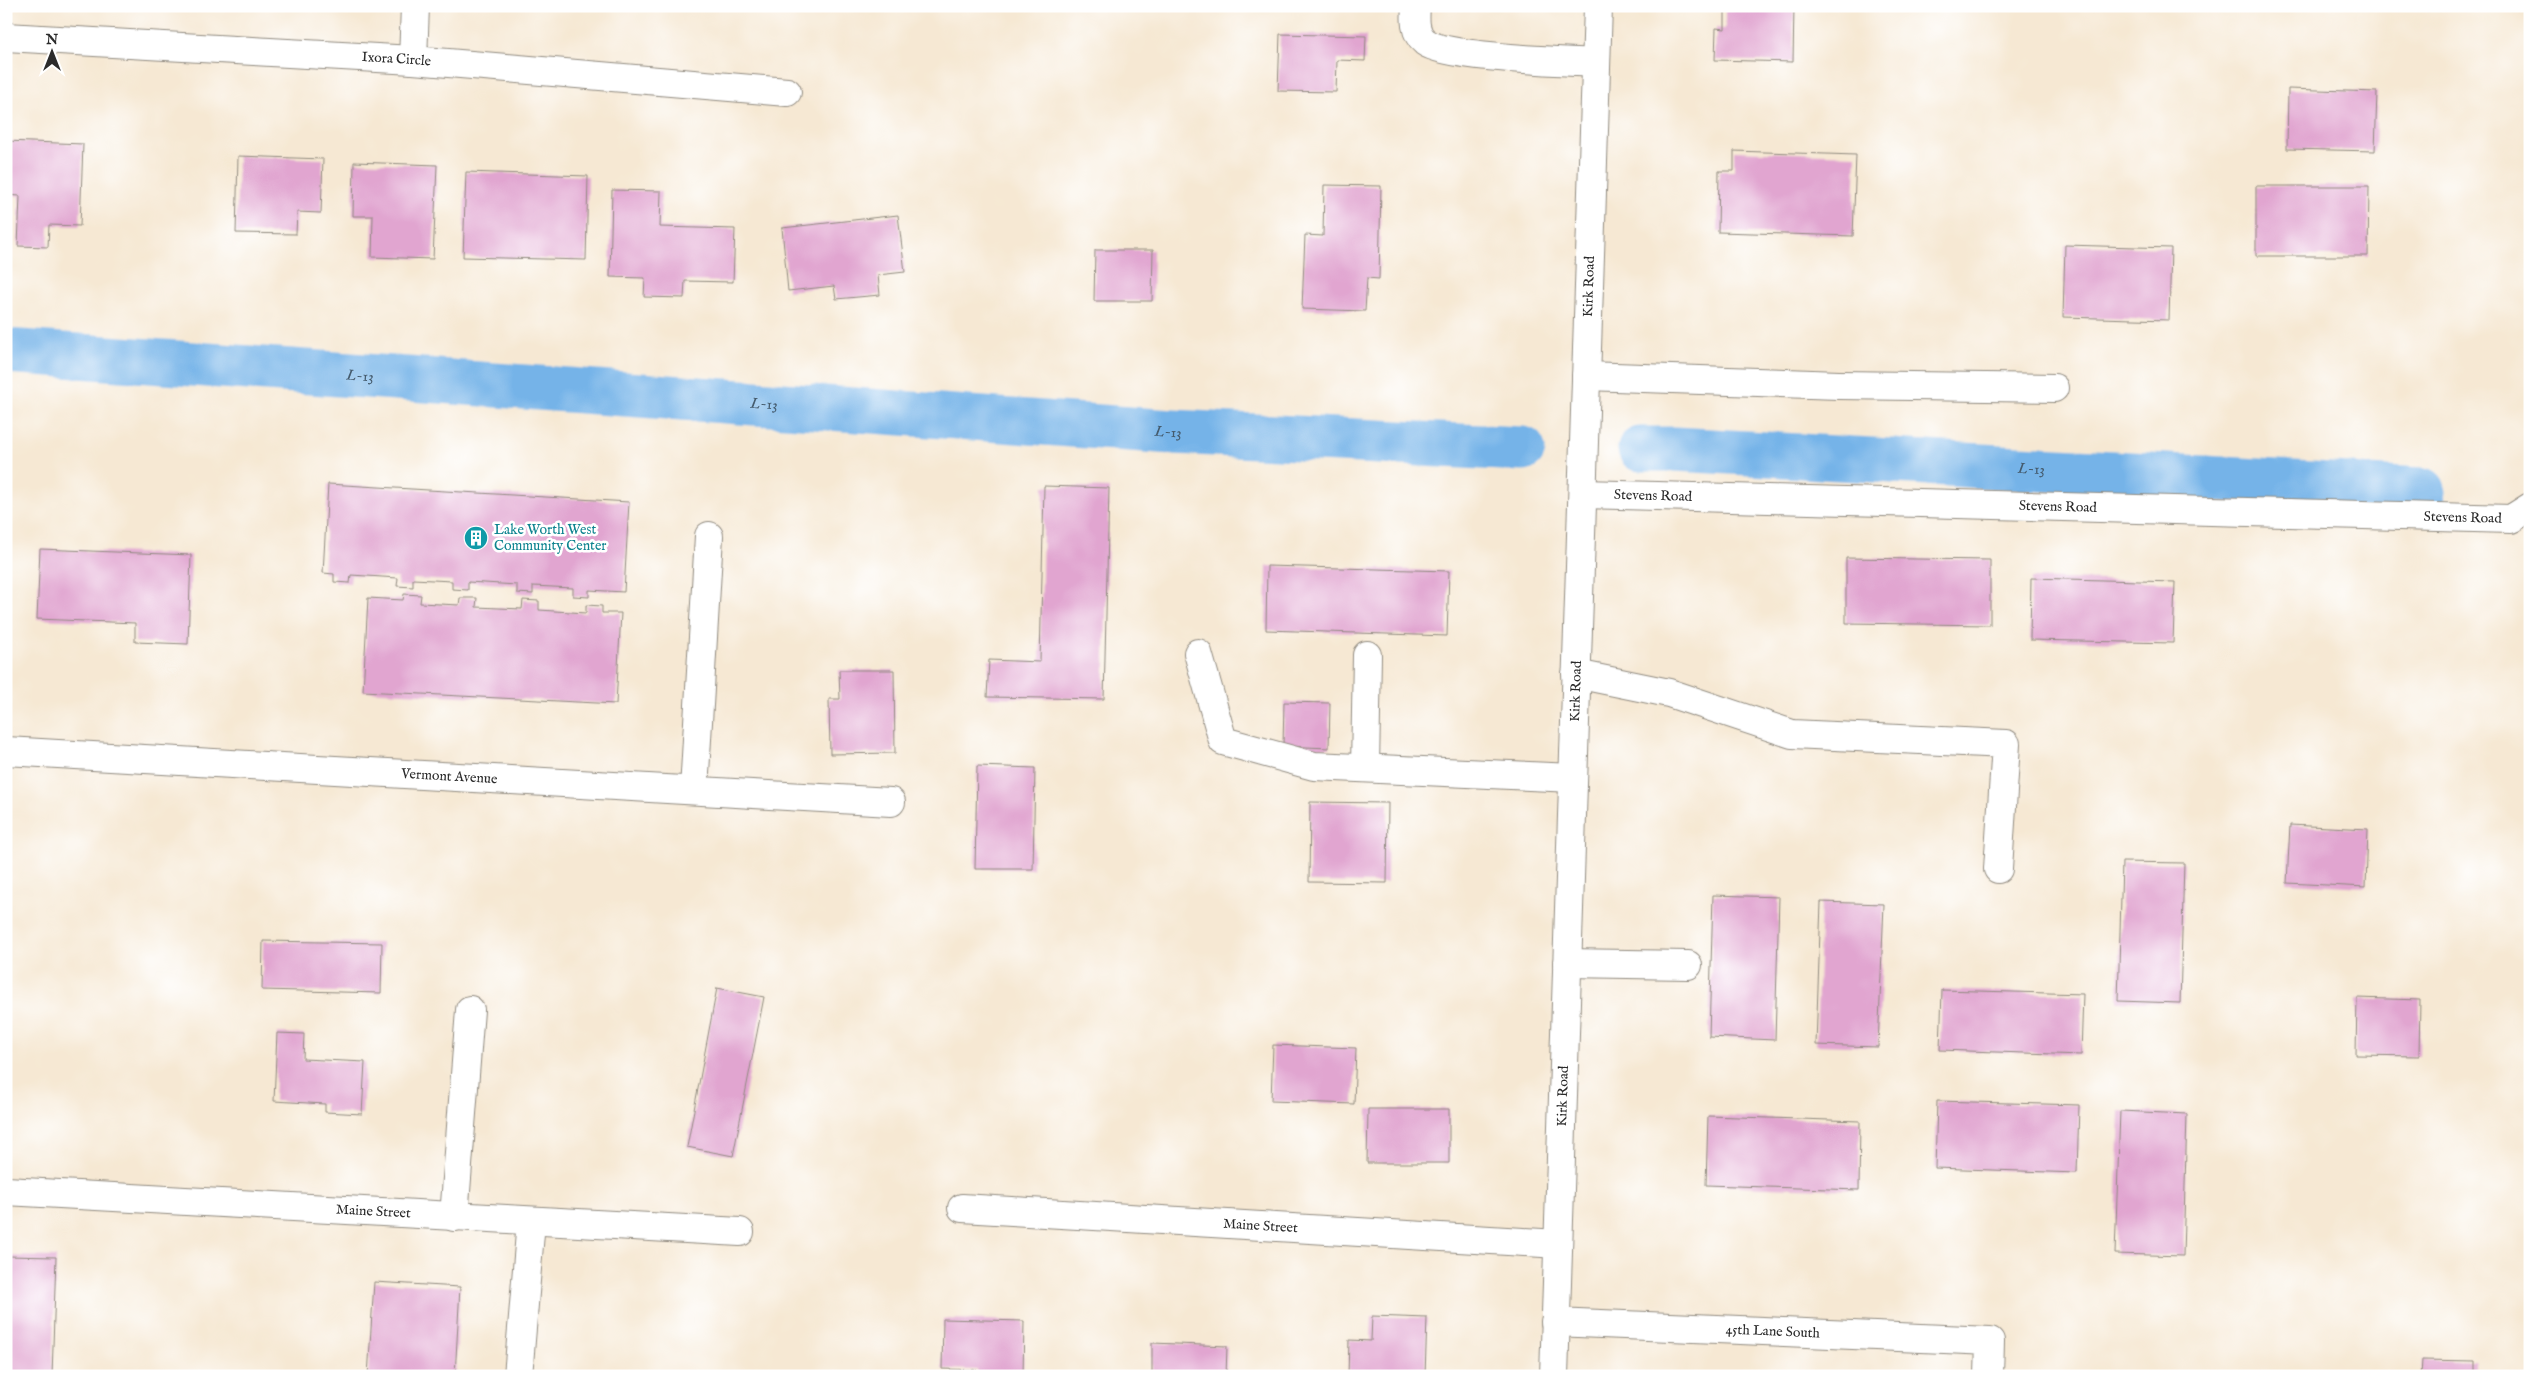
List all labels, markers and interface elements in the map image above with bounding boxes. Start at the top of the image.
north arrow [28,28,78,78]
text: N [45,31,58,49]
street label: Ixora Circle [361,48,432,71]
street label: Kirk Road [1579,255,1599,317]
water label: L-13 [345,365,375,386]
water label: L-13 [749,393,779,414]
water label: L-13 [1153,421,1182,442]
water label: L-13 [2016,458,2046,479]
street label: Stevens Road [1614,486,1693,506]
street label: Stevens Road [2019,497,2098,517]
street label: Stevens Road [2423,508,2503,528]
place label: Lake Worth West Community Center [494,521,606,555]
building icon: Lake Worth West Community Center [463,525,489,551]
street label: Kirk Road [1566,660,1586,722]
street label: Vermont Avenue [400,765,498,788]
street label: Kirk Road [1553,1065,1573,1127]
street label: Maine Street [336,1200,411,1223]
street label: Maine Street [1223,1215,1299,1237]
street label: 45th Lane South [1725,1320,1821,1343]

